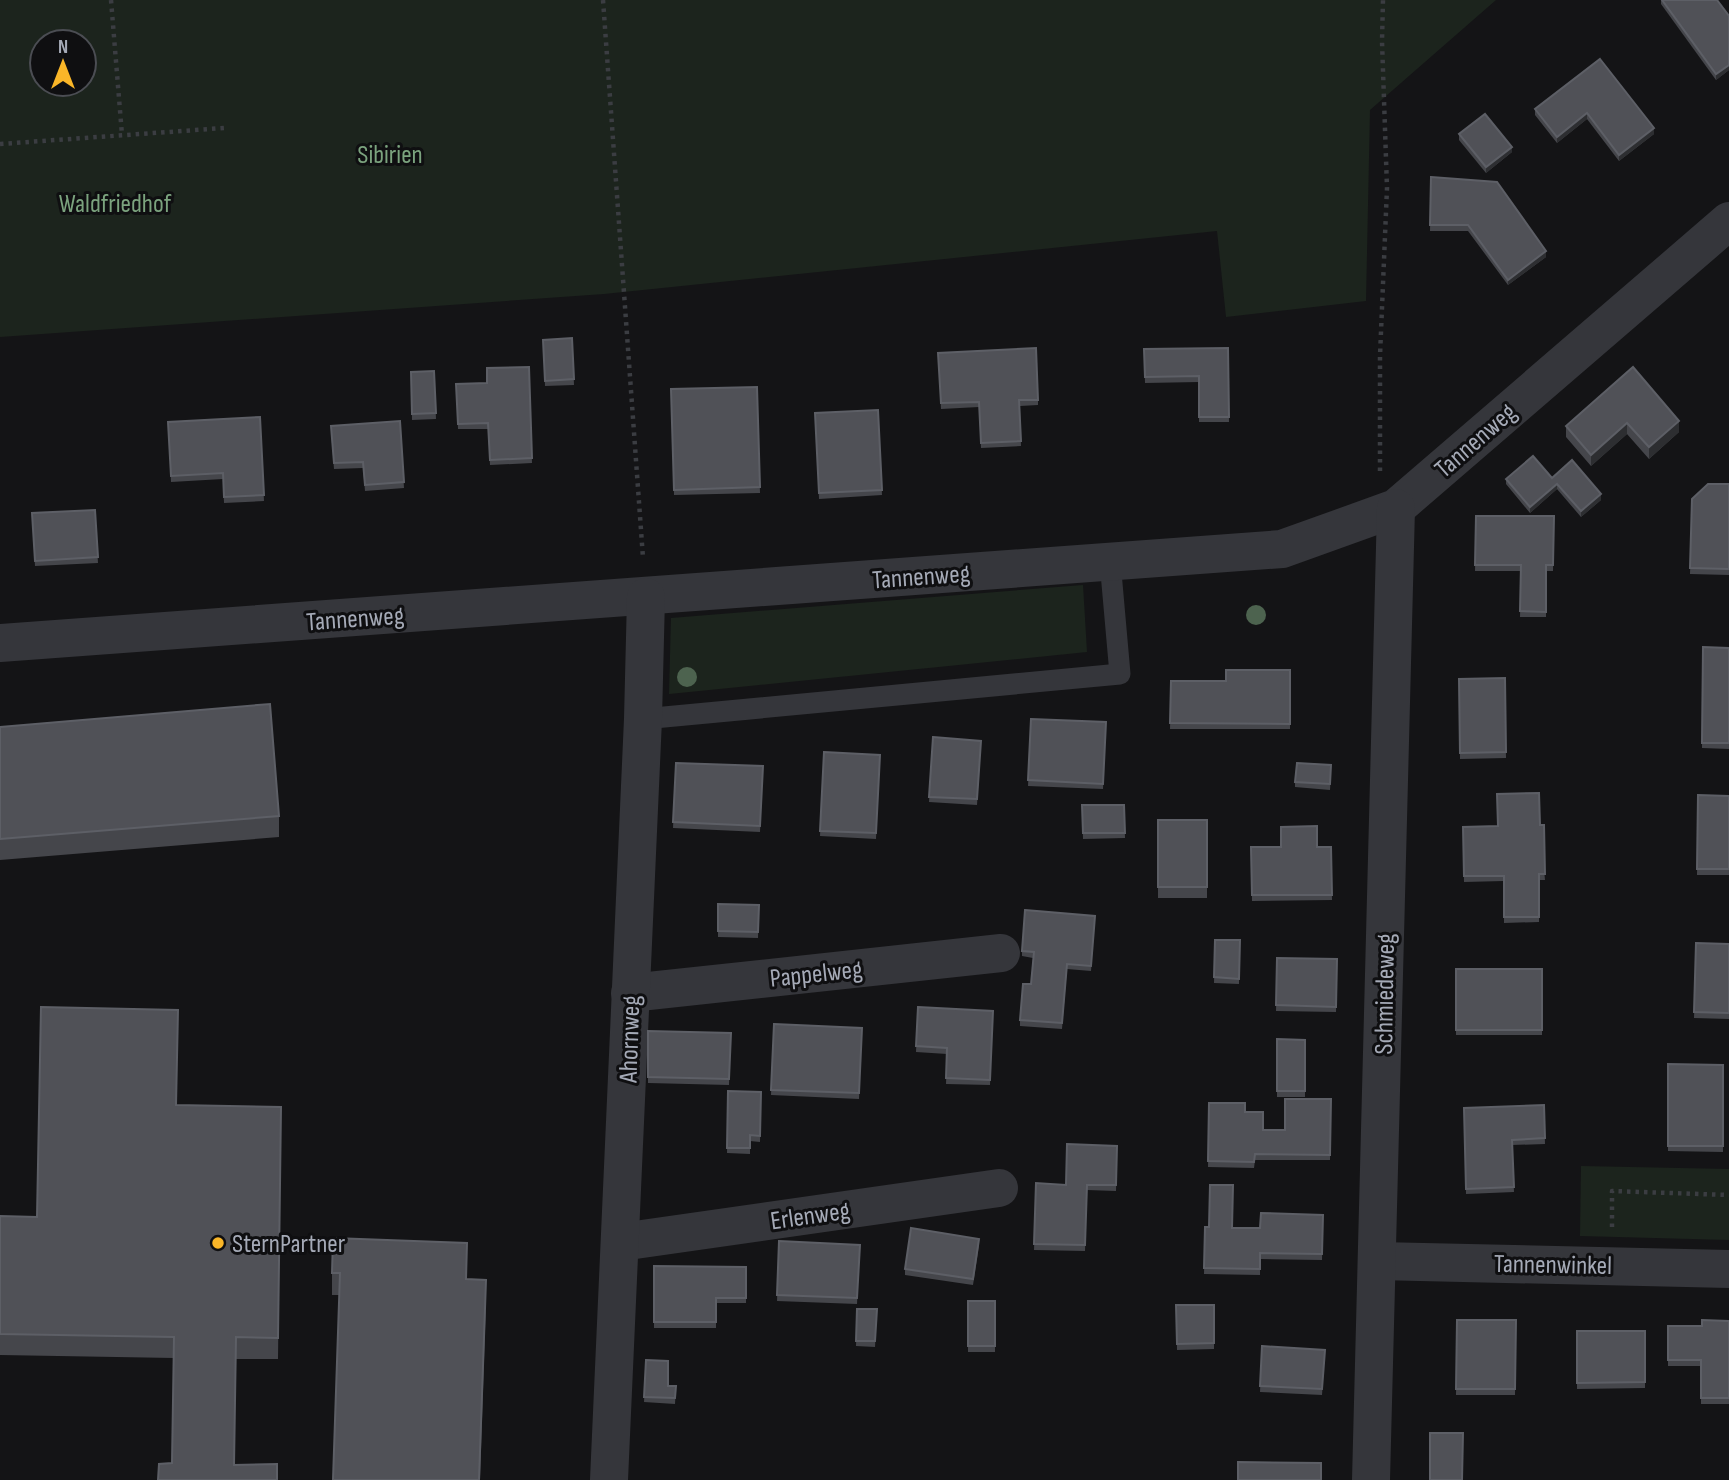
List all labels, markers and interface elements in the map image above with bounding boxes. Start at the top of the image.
north arrow [28,28,98,98]
text: N [58,36,68,59]
park label: Sibirien [357,140,423,171]
park label: Waldfriedhof [59,189,172,220]
street label: Tannenweg [1429,397,1523,485]
street label: Tannenweg [871,559,971,596]
street label: Tannenweg [305,601,405,638]
street label: Schmiedeweg [1369,933,1402,1055]
street label: Pappelweg [768,954,864,995]
street label: Ahornweg [613,995,648,1084]
street label: Erlenweg [768,1196,852,1237]
place label: SternPartner [232,1229,346,1260]
marker: SternPartner [210,1235,226,1251]
street label: Tannenwinkel [1494,1249,1612,1282]

